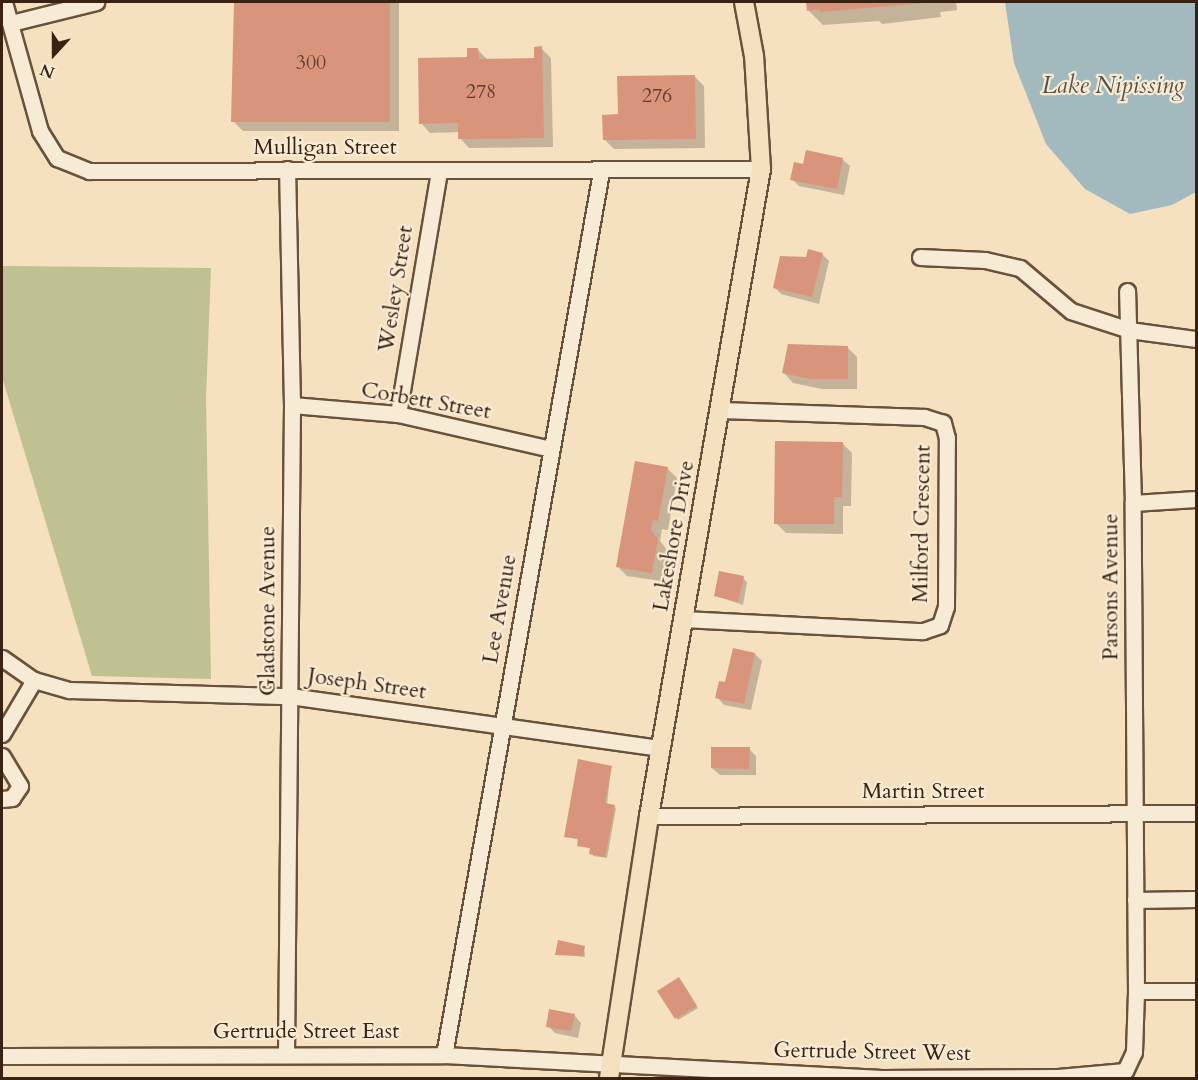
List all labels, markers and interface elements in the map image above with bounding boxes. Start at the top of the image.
north arrow [24,24,84,84]
house number: 300 [296,50,326,74]
text: N [37,58,58,84]
water label: Lake Nipissing [1042,72,1184,100]
house number: 278 [466,79,496,103]
house number: 276 [642,83,672,107]
street label: Mulligan Street [253,135,397,161]
street label: Wesley Street [373,224,419,354]
street label: Corbett Street [359,377,493,425]
street label: Milford Crescent [907,445,937,603]
street label: Lakeshore Drive [648,458,700,614]
street label: Parsons Avenue [1098,514,1124,660]
street label: Gladstone Avenue [255,526,281,696]
street label: Lee Avenue [477,552,523,666]
street label: Joseph Street [306,663,428,705]
street label: Martin Street [862,779,984,805]
street label: Gertrude Street East [213,1019,399,1045]
street label: Gertrude Street West [773,1037,971,1067]

